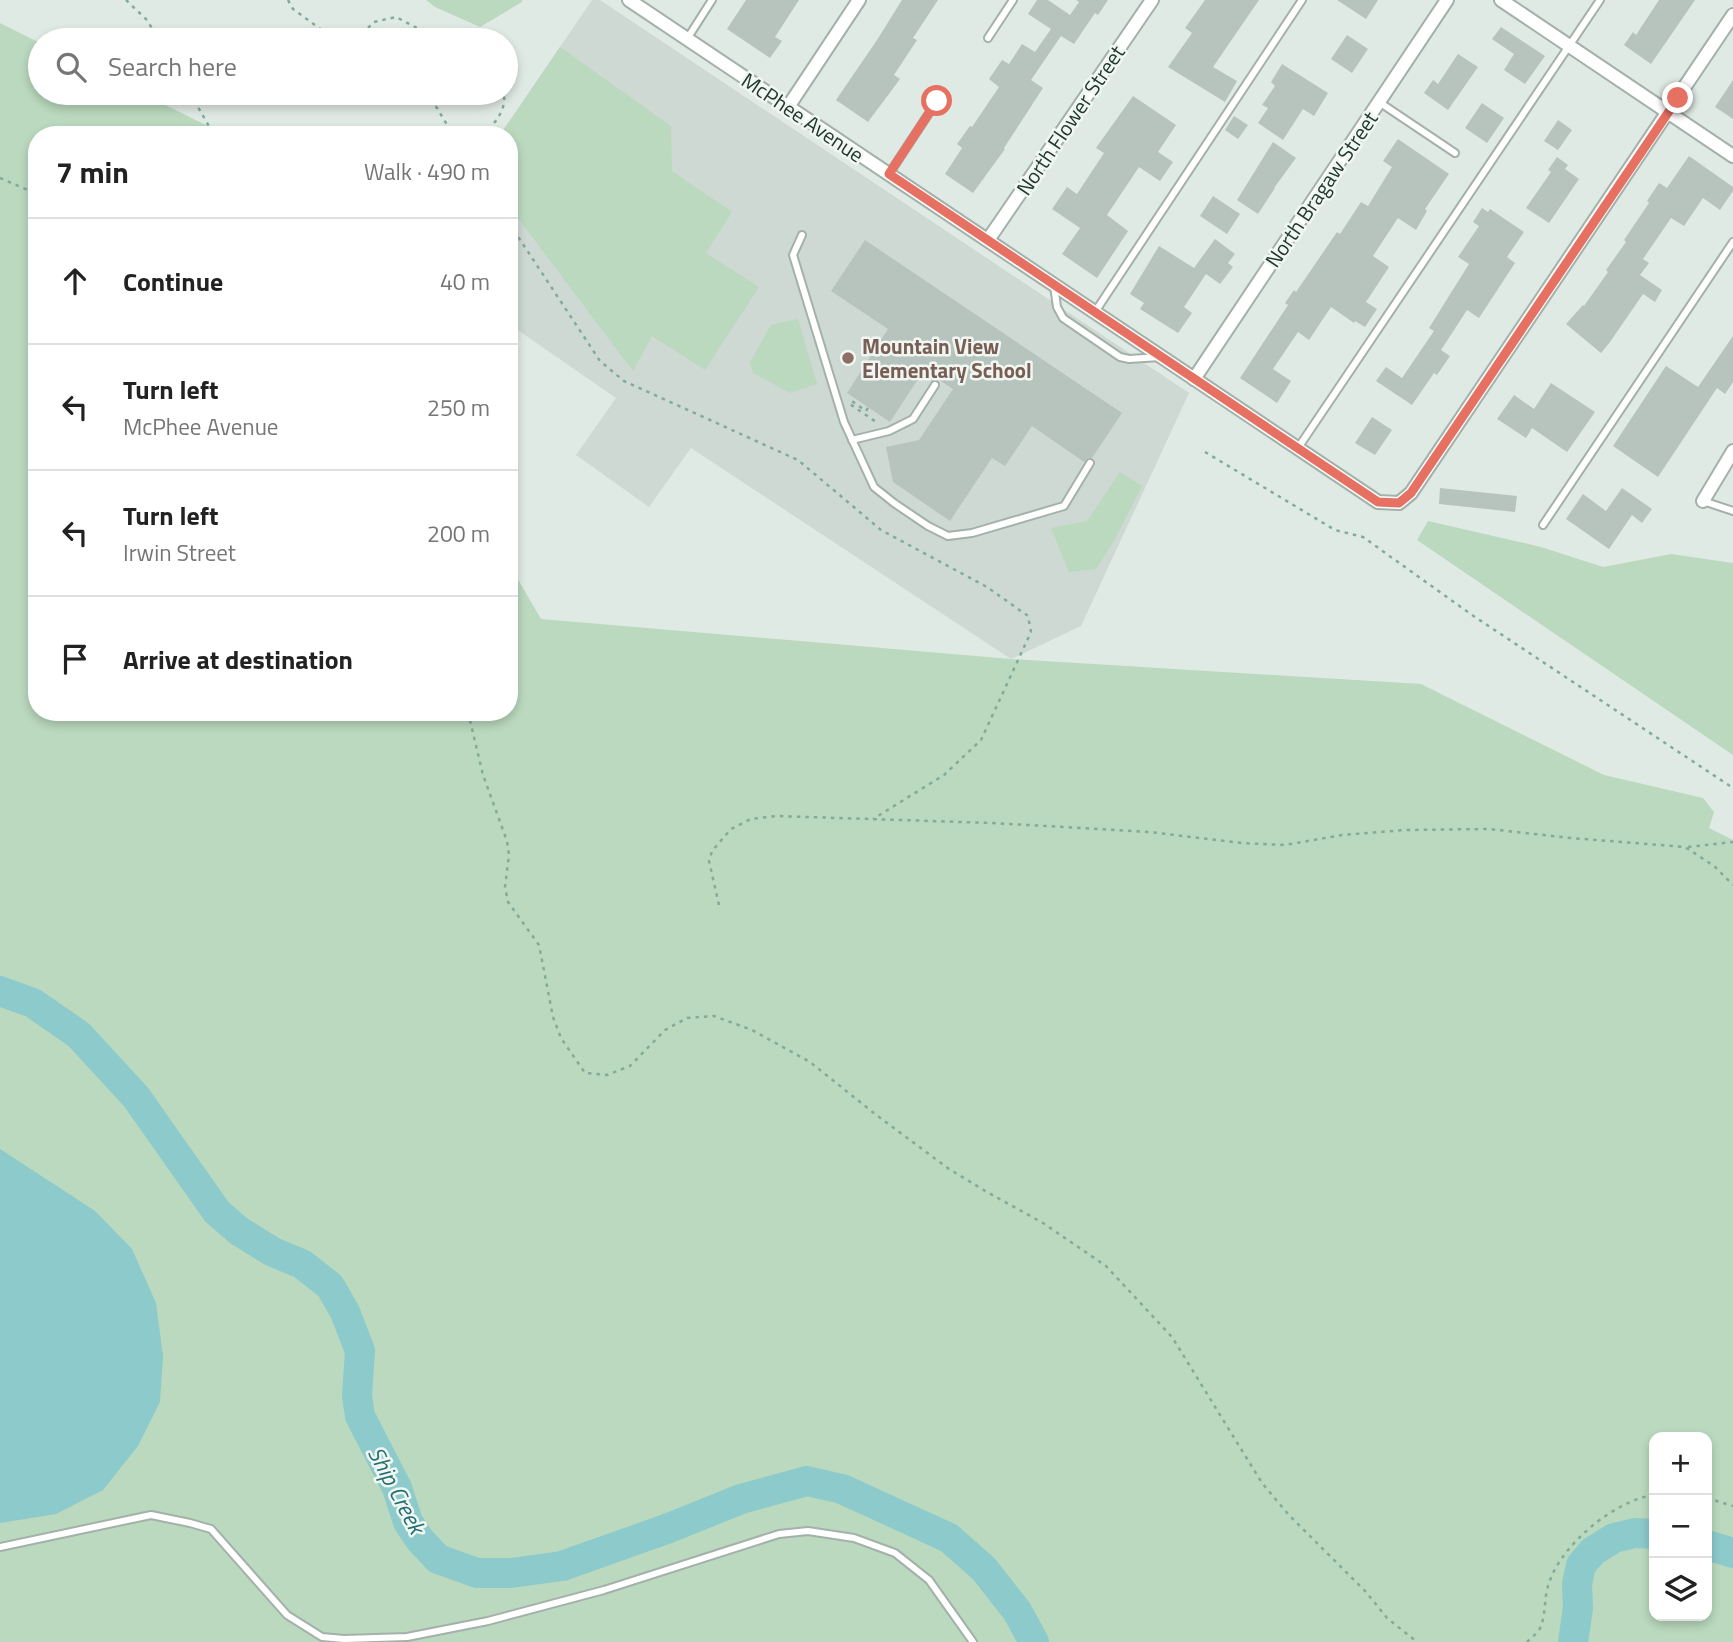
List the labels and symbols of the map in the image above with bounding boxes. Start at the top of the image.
street label: North Flower Street [1008,38,1133,202]
street label: McPhee Avenue [735,64,871,170]
route end [1662,82,1693,113]
route start [921,85,952,116]
street label: North Bragaw Street [1257,104,1386,274]
place label: Mountain View Elementary School [862,330,1032,386]
marker: Mountain View Elementary School [840,350,856,366]
water label: Ship Creek [359,1440,436,1542]

